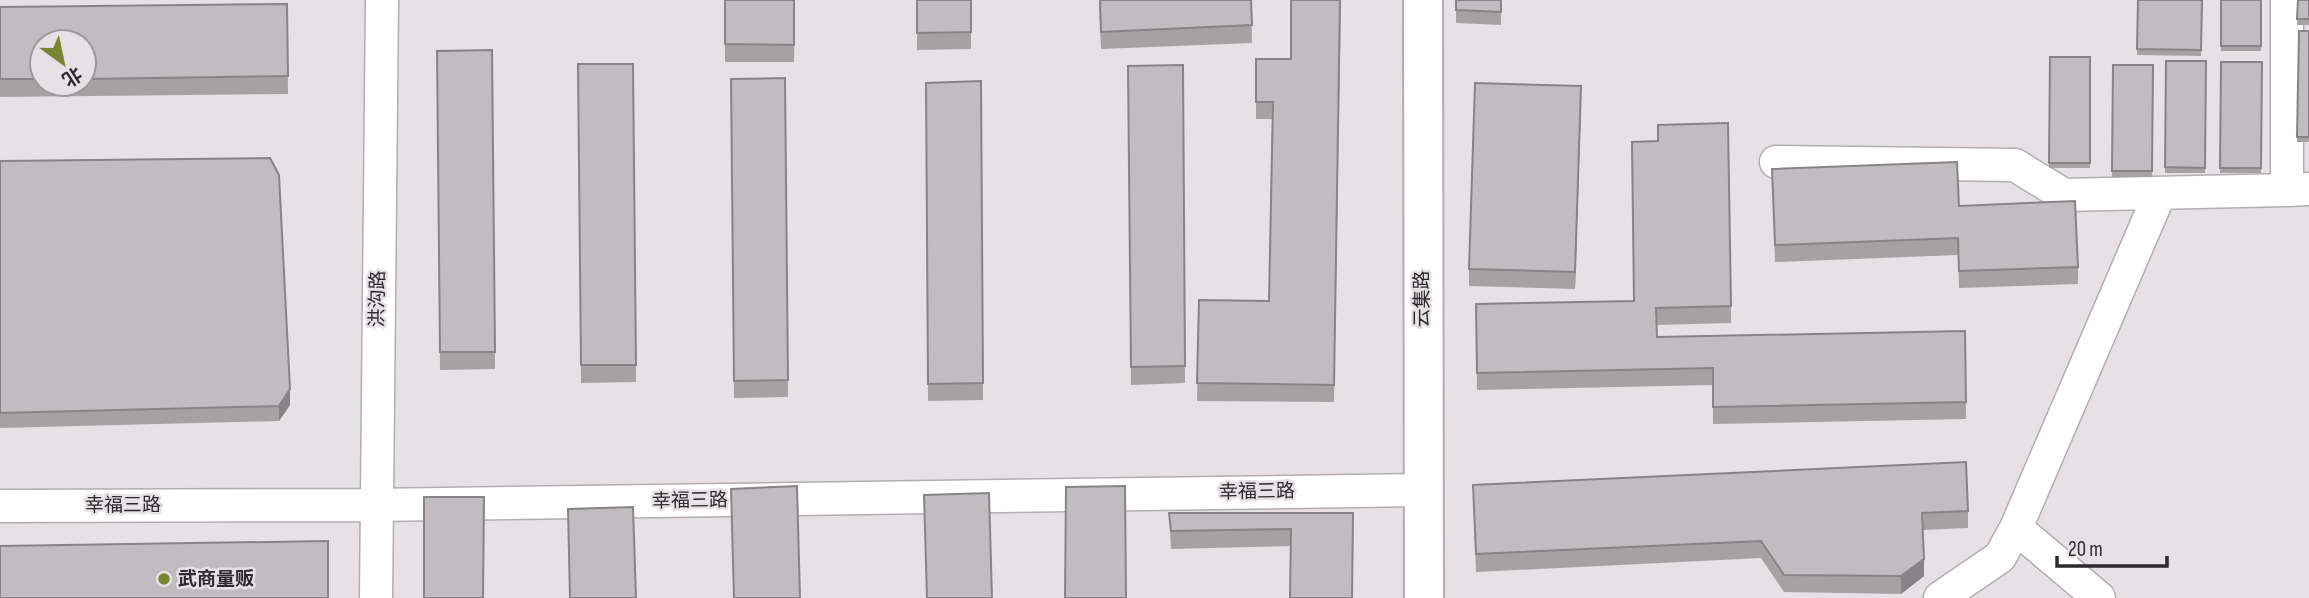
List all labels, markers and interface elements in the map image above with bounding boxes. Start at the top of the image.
north arrow [28,28,98,98]
text: 北 [57,61,86,91]
street label: 洪沟路 [366,270,390,328]
street label: 云集路 [1411,270,1434,328]
street label: 幸福三路 [1219,480,1295,504]
street label: 幸福三路 [652,489,728,513]
street label: 幸福三路 [85,494,161,517]
scale bar [2057,524,2167,568]
text: 20 m [2068,537,2103,562]
place label: 武商量贩 [178,568,254,591]
marker: 武商量贩 [156,571,172,587]

